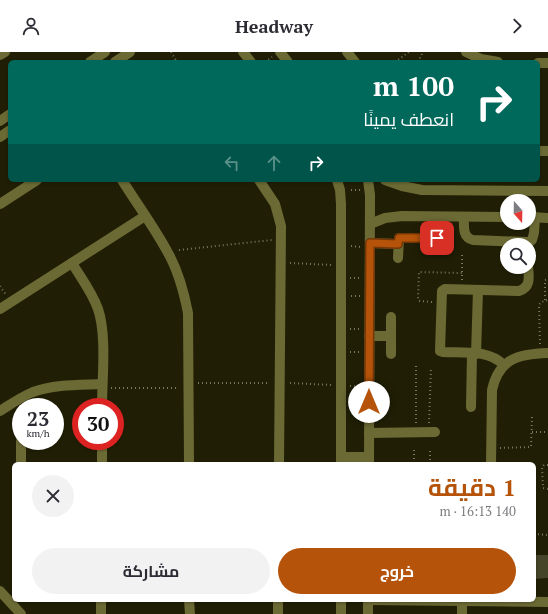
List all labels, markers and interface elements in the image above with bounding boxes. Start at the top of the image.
text: Headway [235,14,313,38]
icon: person [20,15,42,37]
icon: forward [506,15,528,37]
text: 100 m [373,67,454,104]
icon: right [468,76,520,128]
text: انعطف يمينًا [363,107,454,131]
icon: left [221,152,243,174]
icon: ahead [263,152,285,174]
icon: right [305,152,327,174]
north arrow [500,194,536,230]
map controls [500,194,536,274]
pin [420,221,454,255]
icon: arrive [426,227,448,249]
button: search [500,238,536,274]
position arrow [348,381,390,423]
speed limit sign: 30 [72,398,124,450]
text: 23 [27,405,49,432]
text: km/h [26,427,50,440]
text: 1 دقيقة [428,471,516,503]
button: close [32,475,74,517]
text: 140 m · 16:13 [439,502,516,520]
button: مشاركة [32,548,270,594]
button: خروج [278,548,516,594]

